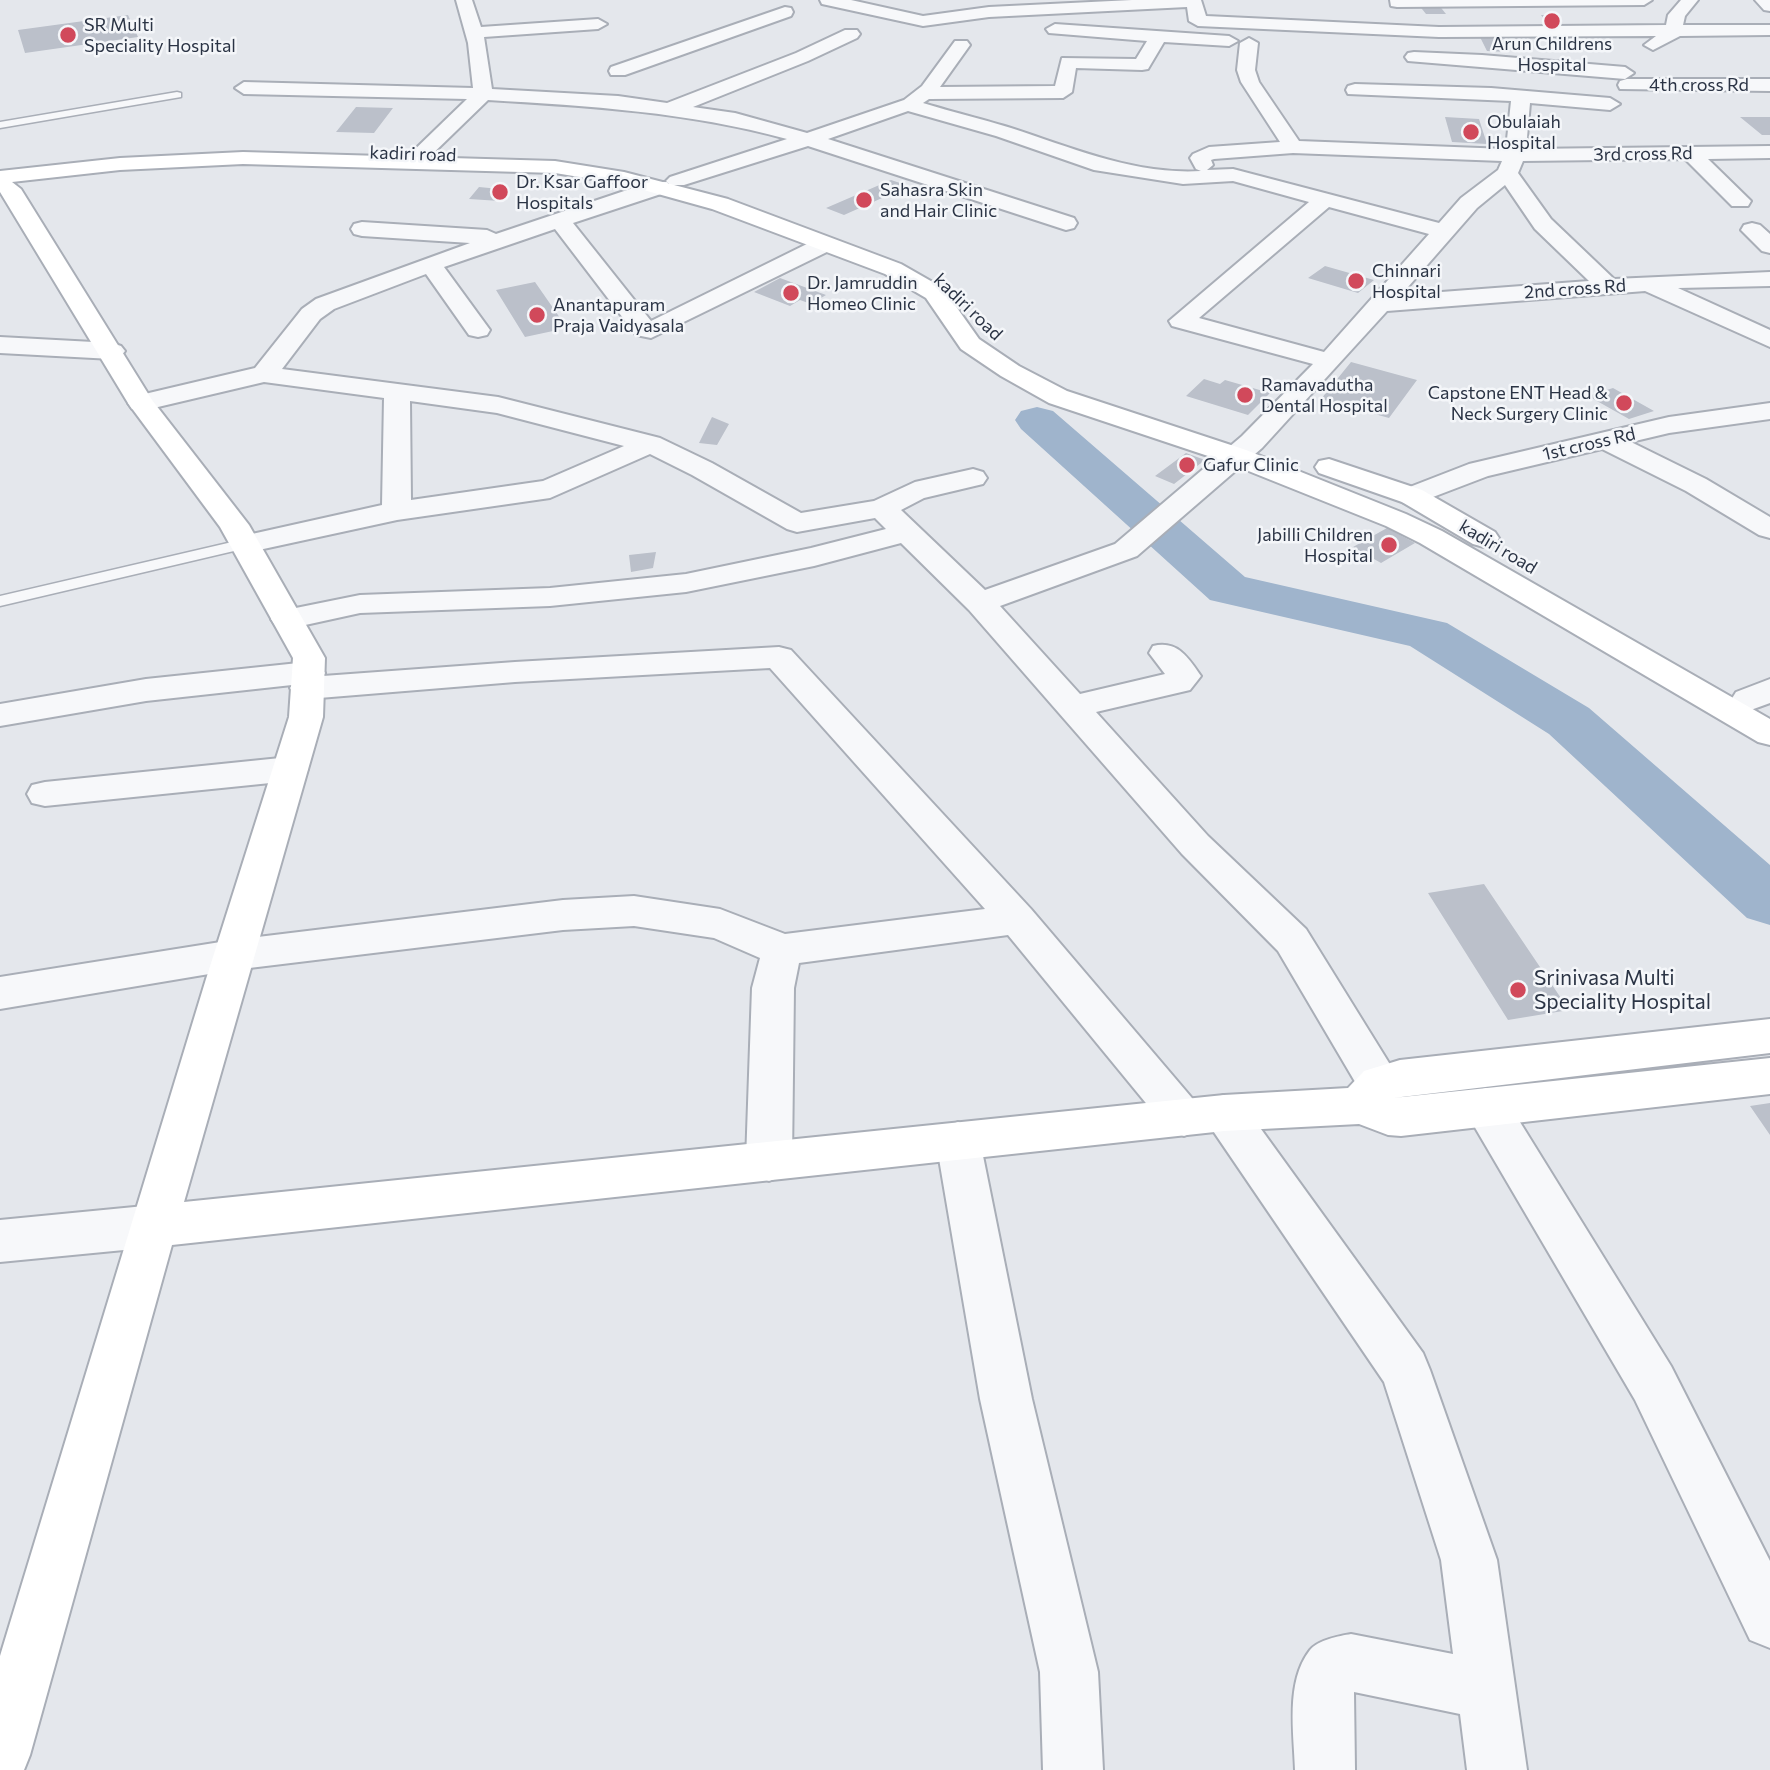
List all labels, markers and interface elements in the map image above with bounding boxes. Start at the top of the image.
marker: Arun Childrens Hospital [1542,11,1562,31]
place label: SR Multi Speciality Hospital [84,14,236,56]
marker: SR Multi Speciality Hospital [58,25,78,45]
place label: Arun Childrens Hospital [1492,33,1612,76]
street label: 4th cross Rd [1649,74,1749,96]
place label: Obulaiah Hospital [1487,111,1561,154]
marker: Obulaiah Hospital [1461,122,1481,142]
street label: kadiri road [369,142,457,166]
street label: 3rd cross Rd [1593,142,1693,166]
place label: Dr. Ksar Gaffoor Hospitals [516,171,648,214]
place label: Sahasra Skin and Hair Clinic [880,179,997,222]
marker: Dr. Ksar Gaffoor Hospitals [490,182,510,202]
marker: Sahasra Skin and Hair Clinic [854,190,874,210]
place label: Chinnari Hospital [1372,260,1441,302]
street label: kadiri road [929,269,1007,345]
marker: Chinnari Hospital [1346,271,1366,291]
place label: Dr. Jamruddin Homeo Clinic [807,272,918,314]
street label: 2nd cross Rd [1523,275,1627,303]
marker: Dr. Jamruddin Homeo Clinic [781,283,801,303]
place label: Anantapuram Praja Vaidyasala [553,294,684,336]
marker: Anantapuram Praja Vaidyasala [527,305,547,325]
place label: Ramavadutha Dental Hospital [1261,374,1388,416]
place label: Capstone ENT Head & Neck Surgery Clinic [1428,382,1608,424]
marker: Ramavadutha Dental Hospital [1235,385,1255,405]
marker: Capstone ENT Head & Neck Surgery Clinic [1614,393,1634,413]
street label: 1st cross Rd [1540,423,1638,465]
place label: Gafur Clinic [1203,454,1299,476]
marker: Gafur Clinic [1177,455,1197,475]
street label: kadiri road [1455,515,1541,579]
place label: Jabilli Children Hospital [1257,524,1373,566]
marker: Jabilli Children Hospital [1379,535,1399,555]
place label: Srinivasa Multi Speciality Hospital [1534,965,1711,1015]
marker: Srinivasa Multi Speciality Hospital [1508,980,1528,1000]

